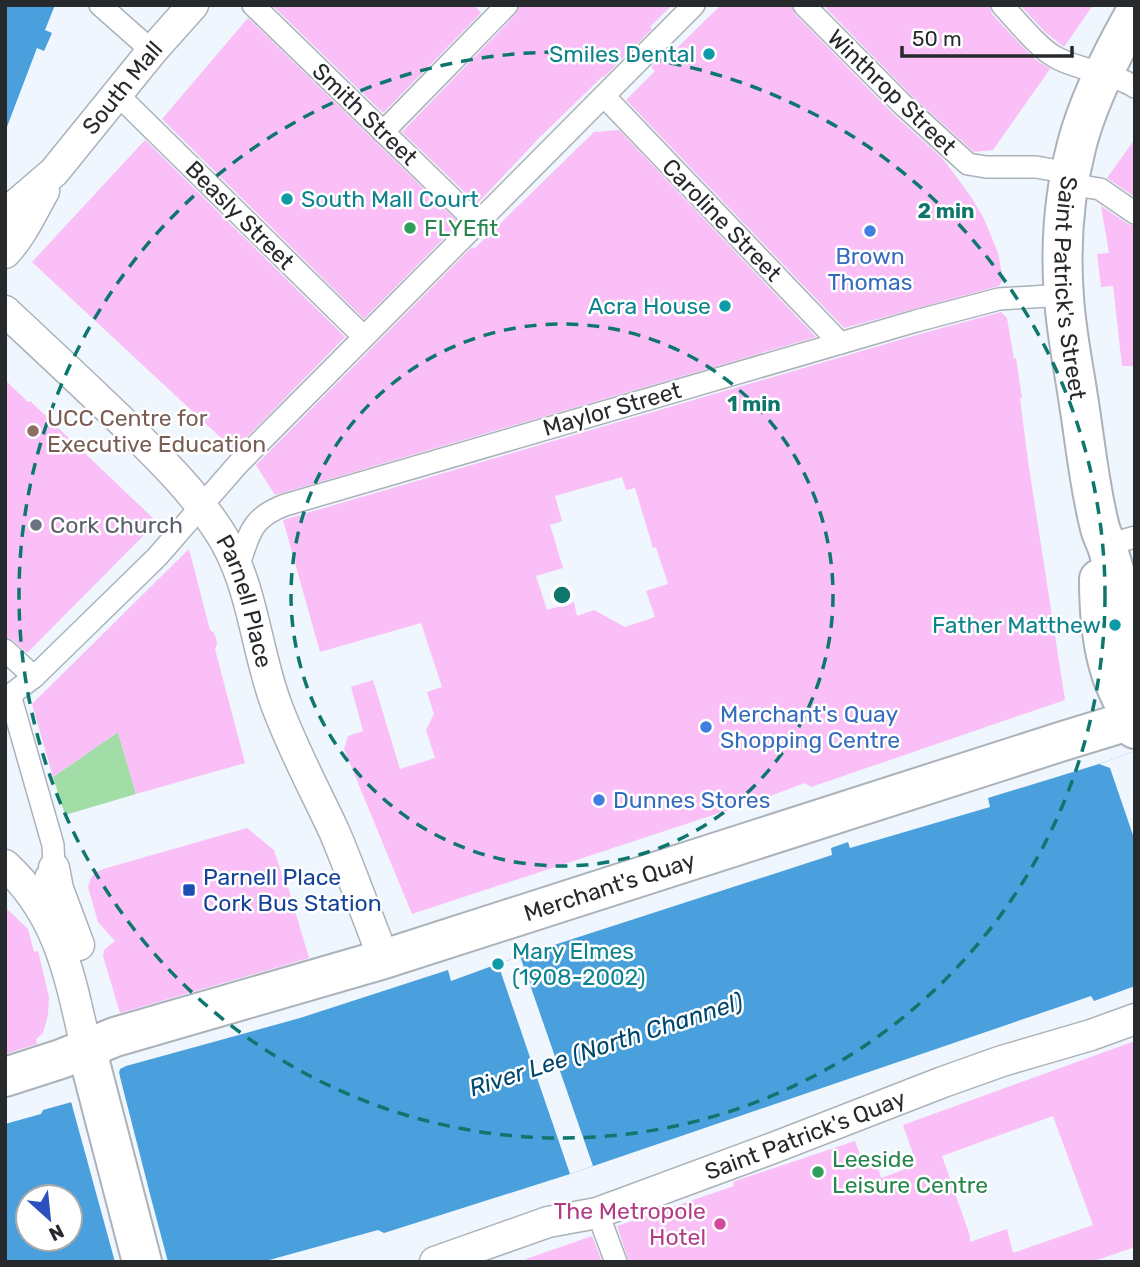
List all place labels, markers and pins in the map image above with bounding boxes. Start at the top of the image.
place label: Smiles Dental [549,40,695,68]
marker: Smiles Dental [701,46,717,62]
place label: South Mall Court [301,185,479,213]
marker: South Mall Court [279,191,295,207]
place label: FLYEfit [424,214,498,242]
marker: FLYEfit [402,220,418,236]
marker: Brown Thomas [862,223,878,239]
place label: Brown Thomas [828,242,912,296]
place label: Acra House [588,292,711,320]
marker: Acra House [717,298,733,314]
place label: UCC Centre for Executive Education [47,404,266,458]
marker: UCC Centre for Executive Education [25,423,41,439]
place label: Cork Church [50,511,183,539]
marker: Cork Church [28,517,44,533]
centre of rings [550,583,574,607]
place label: Father Matthew [932,611,1101,639]
marker: Father Matthew [1107,617,1123,633]
place label: Merchant's Quay Shopping Centre [720,700,900,754]
marker: Merchant's Quay Shopping Centre [698,719,714,735]
place label: Dunnes Stores [613,786,770,814]
marker: Dunnes Stores [591,792,607,808]
place label: Parnell Place Cork Bus Station [203,863,382,917]
marker: Parnell Place Cork Bus Station [181,882,197,898]
place label: Mary Elmes (1908-2002) [512,937,646,991]
marker: Mary Elmes (1908-2002) [490,956,506,972]
place label: Leeside Leisure Centre [832,1145,988,1199]
marker: Leeside Leisure Centre [810,1164,826,1180]
place label: The Metropole Hotel [553,1197,706,1251]
marker: The Metropole Hotel [712,1216,728,1232]

